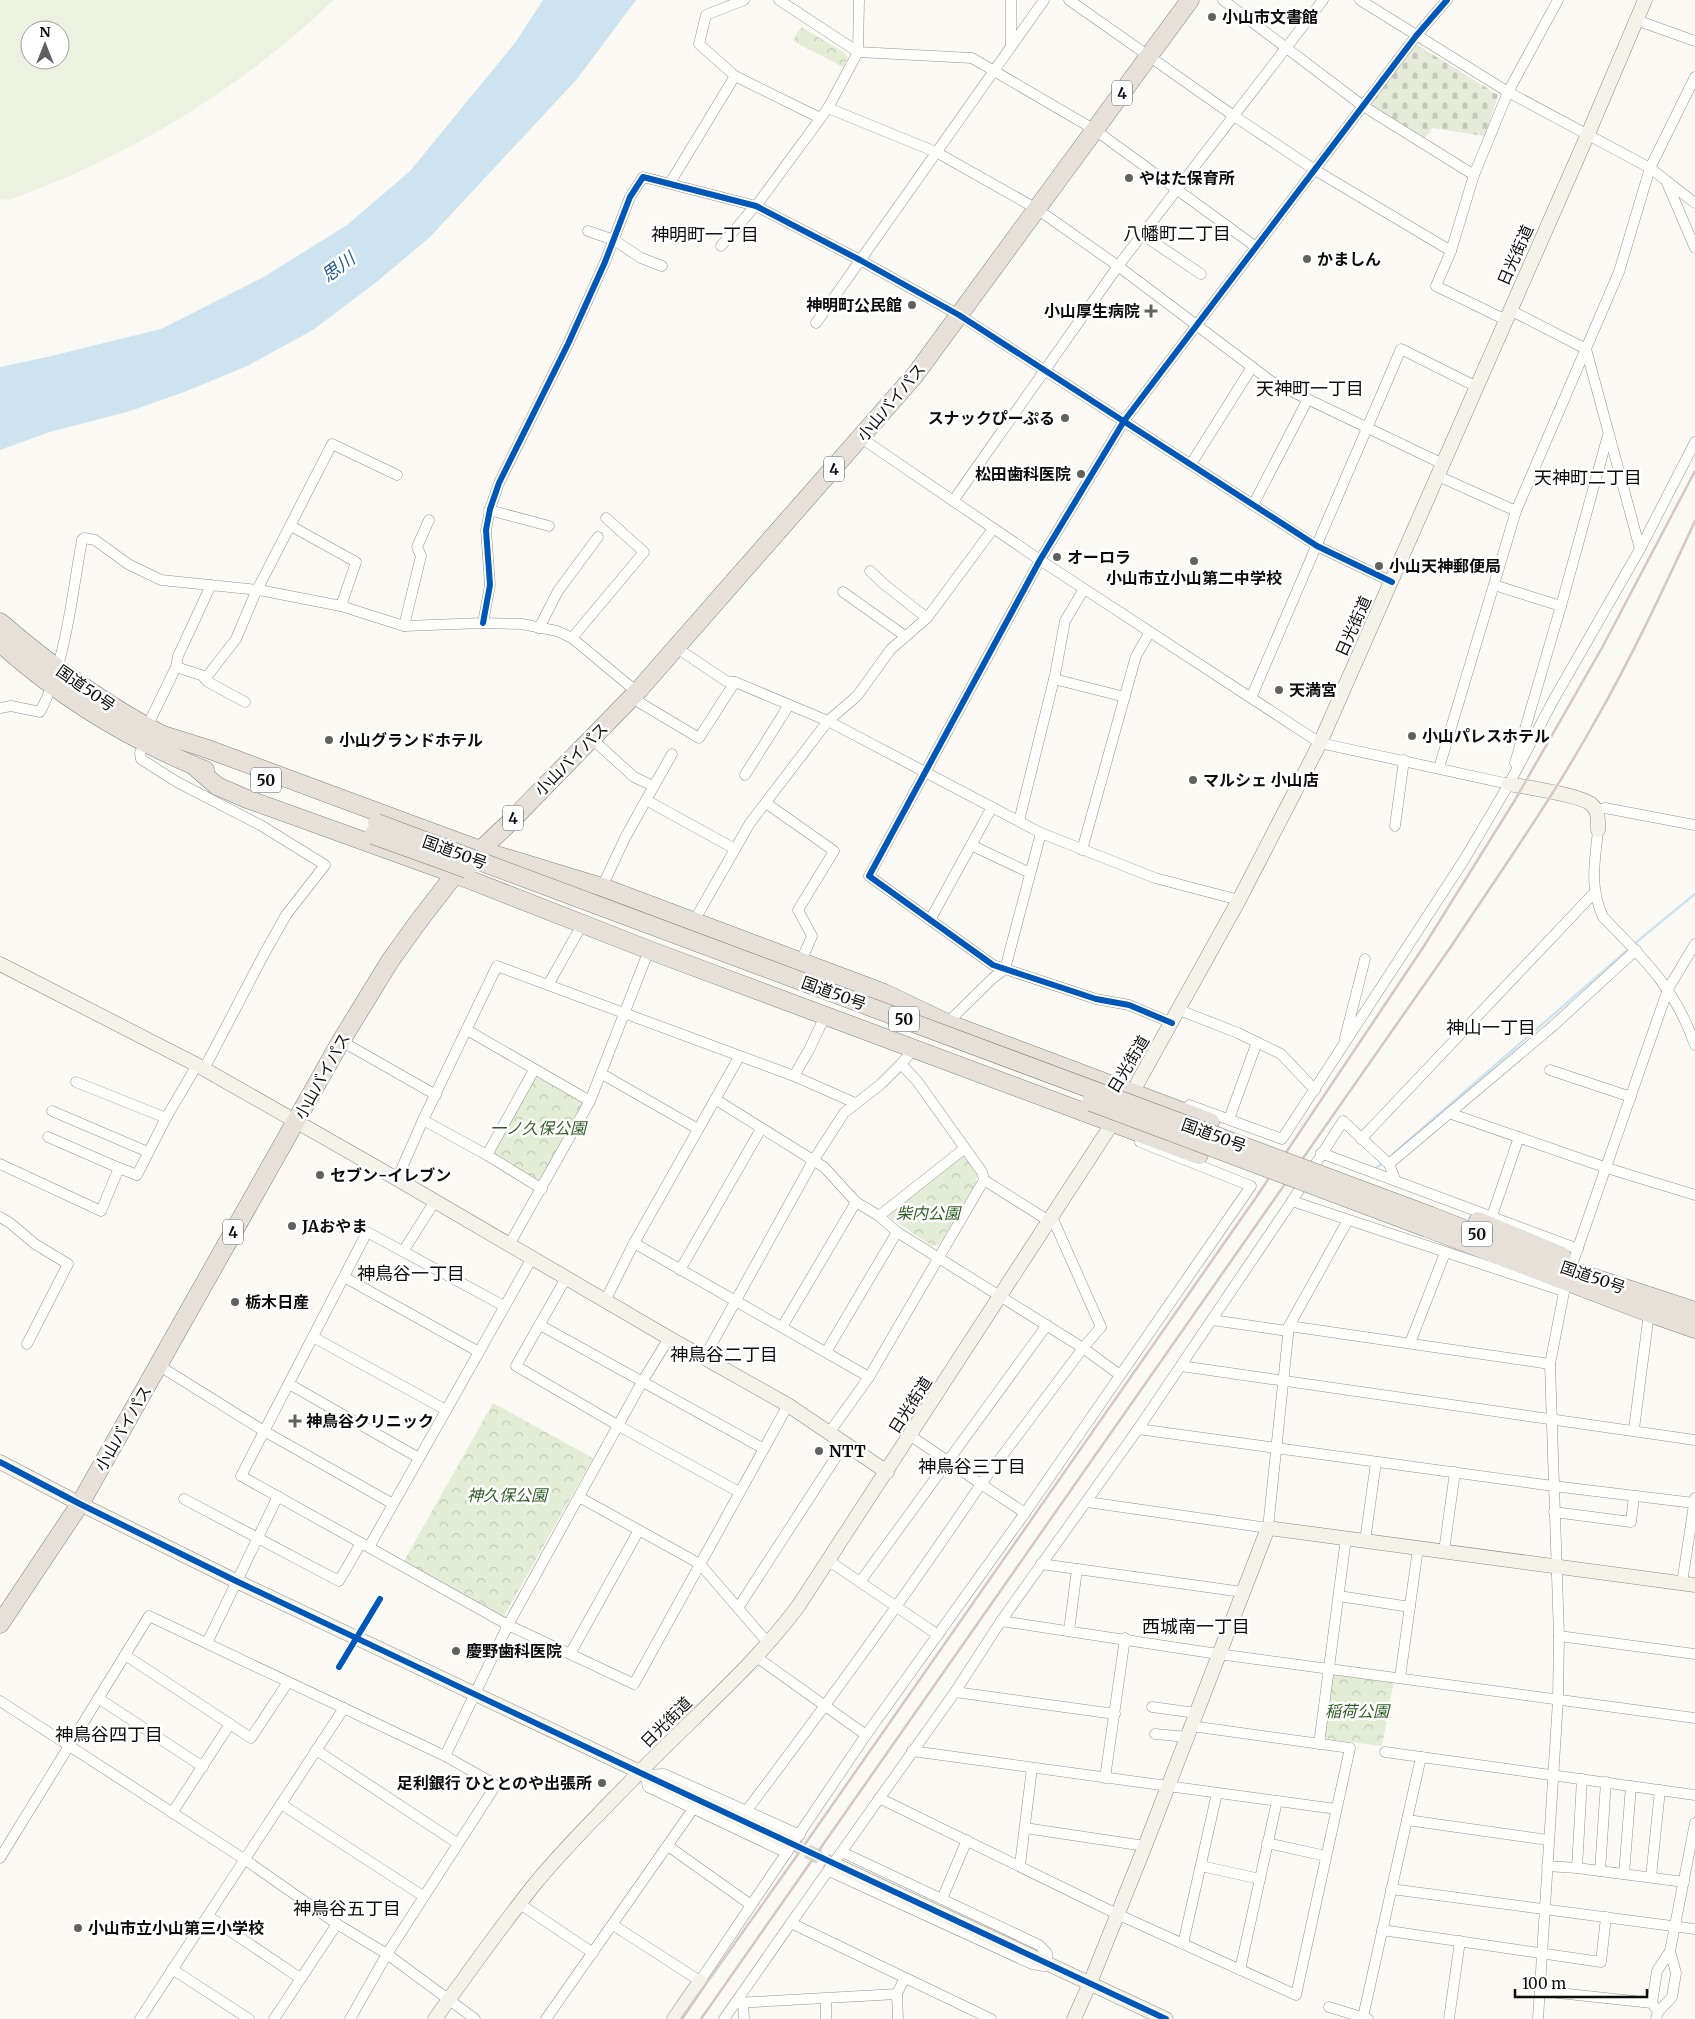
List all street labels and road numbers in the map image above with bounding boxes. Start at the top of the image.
road number: 4 [1112,80,1132,106]
street label: 日光街道 [1493,222,1537,288]
street label: 小山バイパス [853,359,929,445]
road number: 4 [824,456,844,482]
street label: 日光街道 [1331,593,1375,659]
street label: 国道50号 [53,660,119,716]
street label: 小山バイパス [530,718,612,800]
road number: 50 [251,768,281,792]
road number: 4 [503,806,523,830]
street label: 国道50号 [420,831,490,873]
street label: 国道50号 [799,972,869,1014]
road number: 50 [889,1006,919,1032]
street label: 小山バイパス [290,1029,354,1123]
street label: 日光街道 [1103,1031,1153,1097]
street label: 国道50号 [1179,1114,1249,1156]
road number: 4 [223,1220,243,1244]
road number: 50 [1462,1222,1492,1246]
street label: 国道50号 [1558,1257,1628,1297]
street label: 日光街道 [884,1373,936,1437]
street label: 小山バイパス [90,1382,156,1474]
street label: 日光街道 [636,1692,696,1752]

